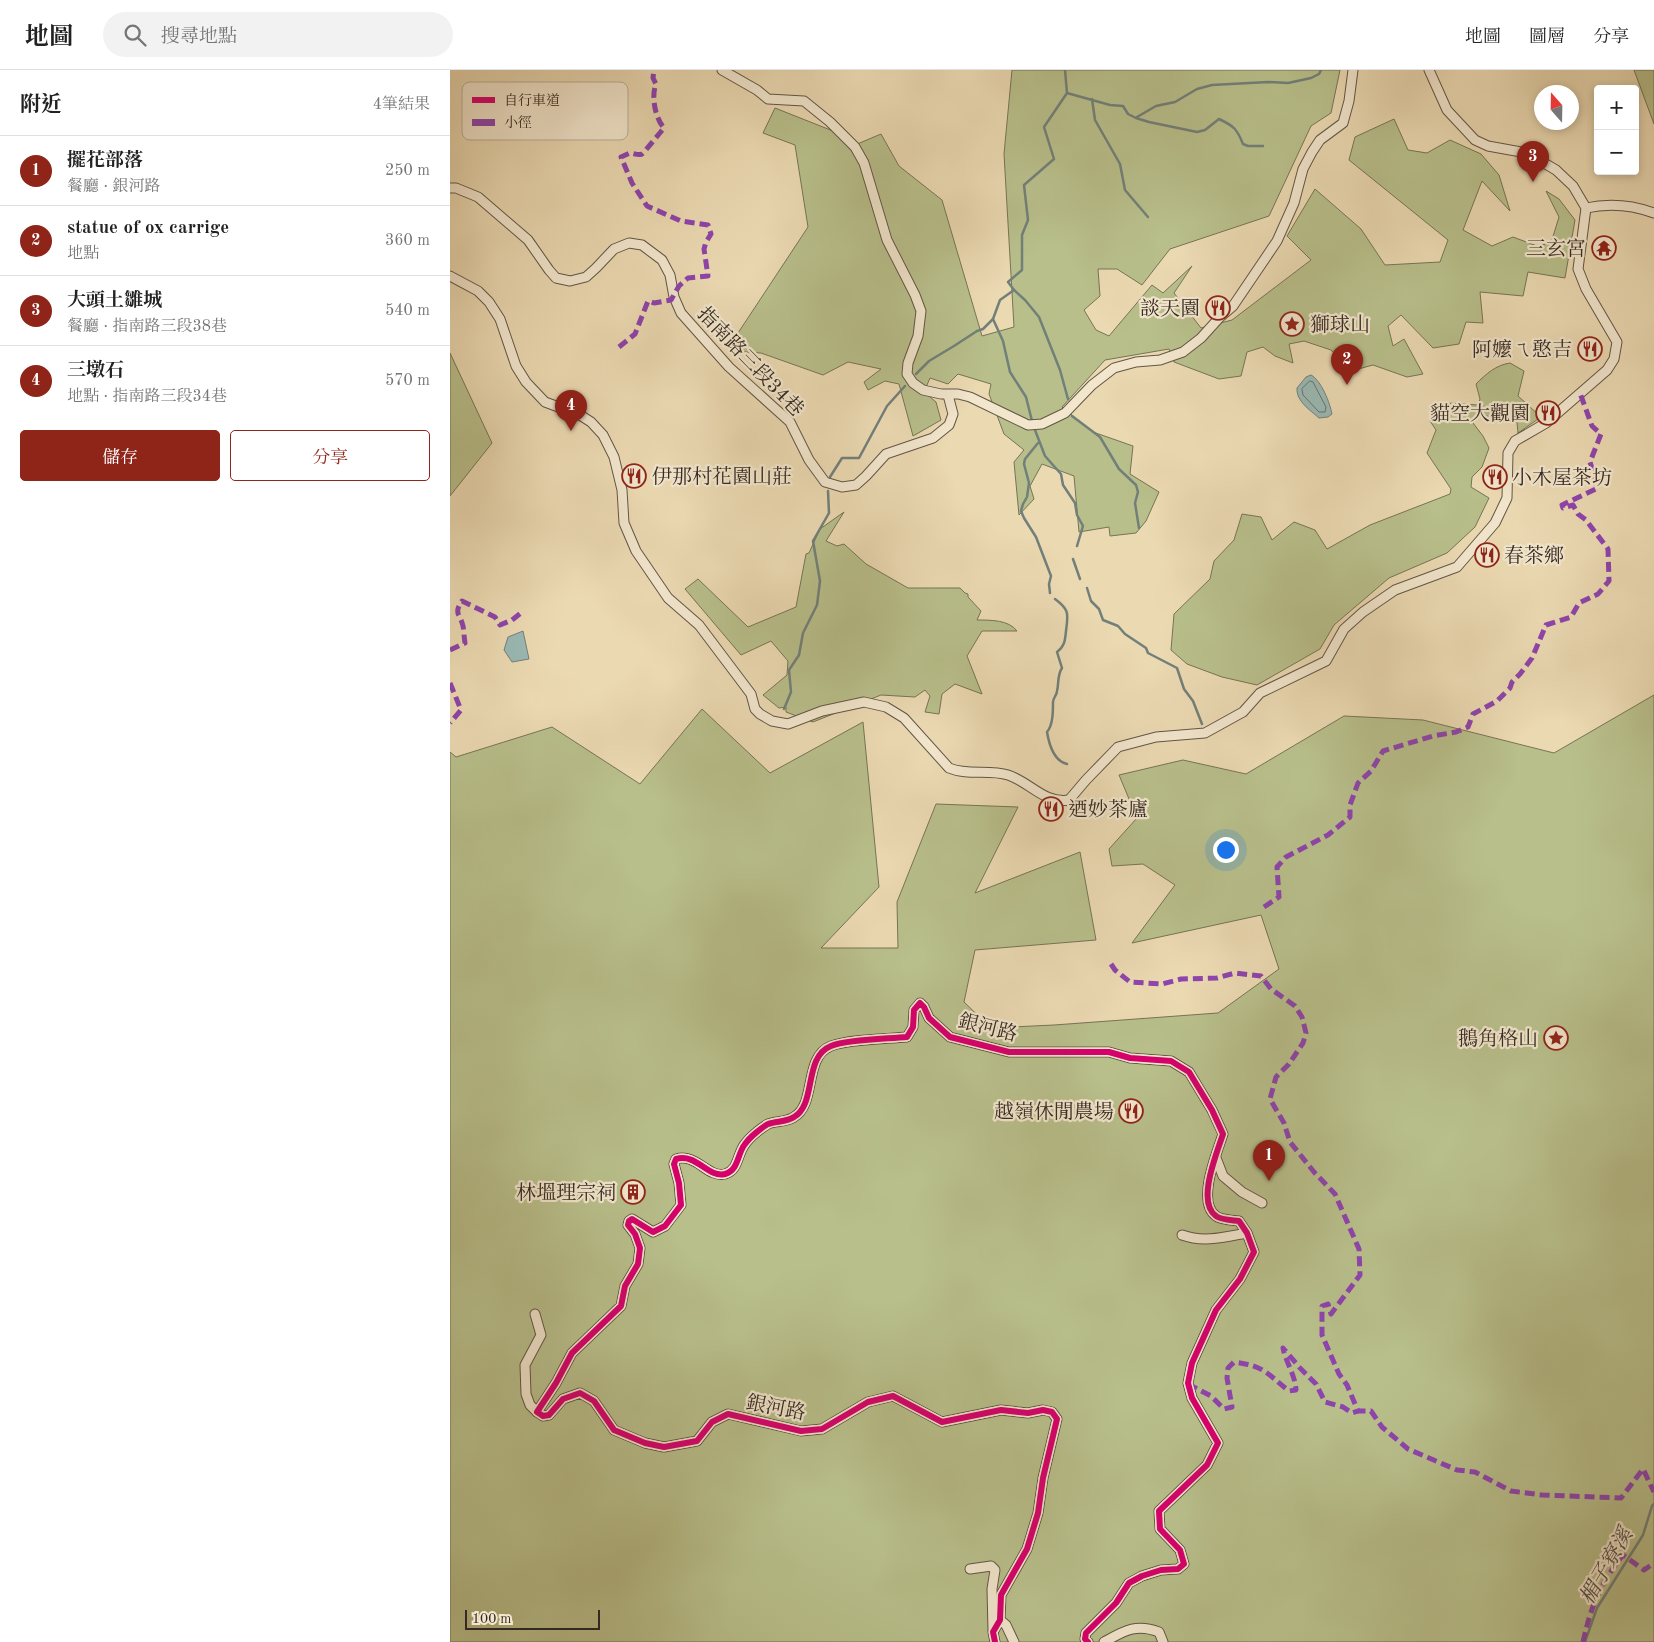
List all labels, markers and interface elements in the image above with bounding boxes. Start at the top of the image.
search box [103,12,453,57]
icon: search [121,21,149,49]
text: 地圖 [25,26,73,50]
text: 搜尋地點 [161,28,237,47]
text: 地圖 [1465,28,1501,46]
text: 圖層 [1529,28,1565,46]
text: 分享 [1593,28,1629,46]
legend [462,82,628,140]
north arrow [1534,85,1579,130]
map controls [1594,85,1639,175]
button: + [1594,85,1639,130]
text: 自行車道 [504,93,560,108]
text: 附近 [20,95,62,116]
text: 4筆結果 [373,97,430,113]
text: 小徑 [504,115,532,130]
button: − [1594,130,1639,175]
pin: 3 [1517,141,1549,182]
text: 擺花部落 [67,152,143,171]
text: 1 [31,163,41,179]
text: 250 m [385,163,430,179]
text: 餐廳 · 銀河路 [67,179,160,195]
text: statue of ox carrige [67,219,229,238]
text: 2 [31,233,41,249]
text: 360 m [385,233,430,249]
temple icon: 三玄宮 [1591,235,1617,261]
place label: 三玄宮 [1526,238,1586,260]
text: 地點 [67,246,99,262]
text: 大頭土雛城 [67,292,162,311]
restaurant icon: 談天園 [1205,295,1231,321]
place label: 談天園 [1140,298,1200,320]
text: 3 [31,303,41,319]
text: 540 m [385,303,430,319]
street label: 指南路三段34巷 [693,303,808,421]
place icon: 獅球山 [1279,311,1305,337]
place label: 獅球山 [1310,314,1370,336]
text: 餐廳 · 指南路三段38巷 [67,319,227,335]
restaurant icon: 阿嬤ㄟ憨吉 [1577,336,1603,362]
place label: 阿嬤ㄟ憨吉 [1472,338,1572,361]
pin: 2 [1331,344,1363,385]
text: 三墩石 [67,362,124,381]
text: 4 [31,373,41,389]
text: 570 m [385,373,430,389]
text: 地點 · 指南路三段34巷 [67,389,227,405]
pin: 4 [555,390,587,431]
restaurant icon: 貓空大觀園 [1535,400,1561,426]
place label: 貓空大觀園 [1430,403,1530,425]
button: 儲存 [20,430,220,481]
button: 分享 [230,430,430,481]
restaurant icon: 伊那村花園山莊 [621,463,647,489]
restaurant icon: 小木屋茶坊 [1482,464,1508,490]
place label: 伊那村花園山莊 [652,466,792,488]
place label: 小木屋茶坊 [1512,467,1612,489]
restaurant icon: 春茶鄉 [1474,542,1500,568]
place label: 春茶鄉 [1504,544,1564,567]
restaurant icon: 迺妙茶廬 [1038,796,1064,822]
place label: 迺妙茶廬 [1068,799,1148,821]
your location [1213,837,1239,863]
street label: 銀河路 [956,1010,1020,1046]
place icon: 鵝角格山 [1543,1025,1569,1051]
place label: 鵝角格山 [1458,1028,1538,1050]
restaurant icon: 越嶺休閒農場 [1118,1098,1144,1124]
place label: 越嶺休閒農場 [994,1101,1114,1123]
pin: 1 [1253,1140,1285,1181]
building icon: 林塭理宗祠 [620,1179,646,1205]
place label: 林塭理宗祠 [516,1182,616,1204]
street label: 銀河路 [744,1391,807,1425]
water label: 楣子寮溪 [1575,1522,1638,1608]
scale bar [465,1607,600,1630]
text: 100 m [472,1612,511,1626]

